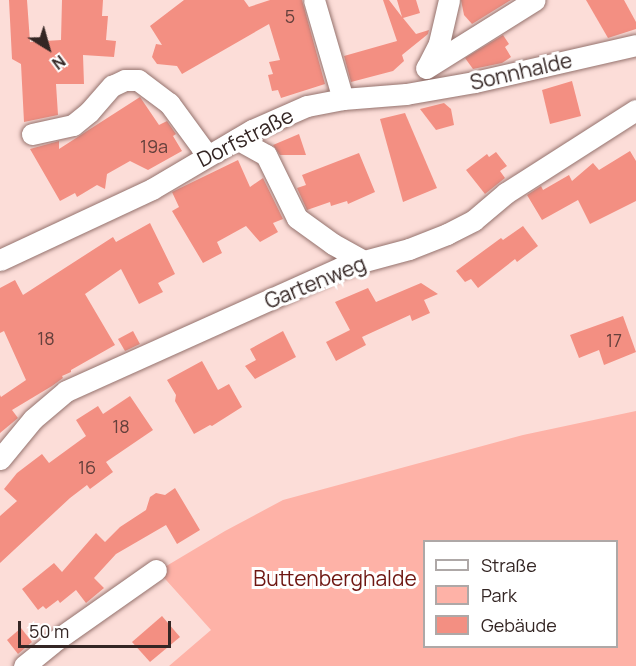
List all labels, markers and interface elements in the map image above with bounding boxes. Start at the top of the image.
house number: 5 [285,5,295,27]
north arrow [18,18,78,78]
street label: Sonnhalde [467,47,575,95]
text: N [48,50,70,75]
street label: Dorfstraße [193,102,297,172]
house number: 19a [140,135,168,157]
street label: Gartenweg [261,250,369,314]
house number: 18 [37,327,55,349]
house number: 17 [606,329,622,351]
house number: 18 [112,415,130,437]
house number: 16 [78,456,96,478]
legend [423,540,618,648]
text: Straße [481,553,537,577]
park label: Buttenberghalde [253,565,417,591]
text: Park [481,583,517,607]
scale bar [21,609,174,647]
text: Gebäude [481,613,557,637]
text: 50 m [29,619,69,643]

